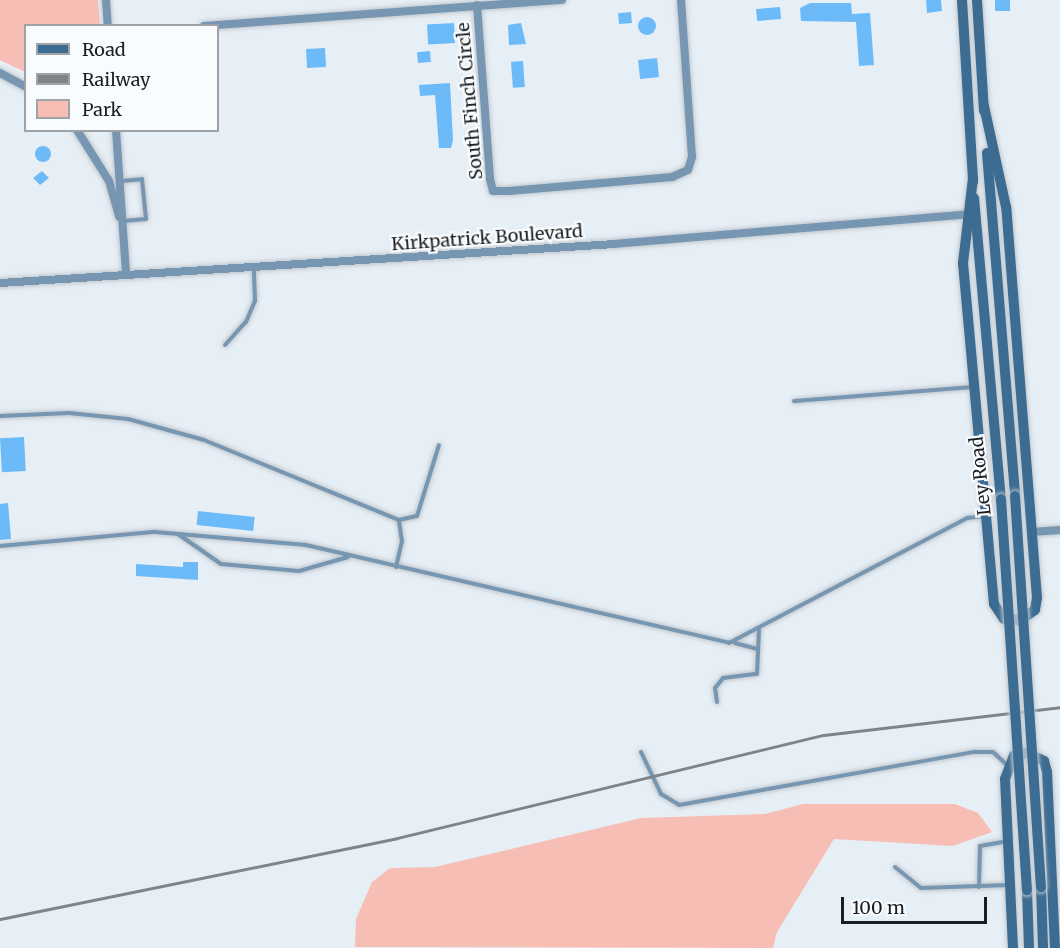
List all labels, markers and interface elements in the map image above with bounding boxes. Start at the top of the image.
street label: South Finch Circle [452,21,488,181]
legend [24,24,219,132]
text: Road [82,38,126,61]
text: Railway [82,68,150,91]
text: Park [82,98,122,121]
street label: Kirkpatrick Boulevard [391,221,583,255]
street label: Ley Road [966,435,996,517]
scale bar [844,885,990,923]
text: 100 m [852,896,905,919]

